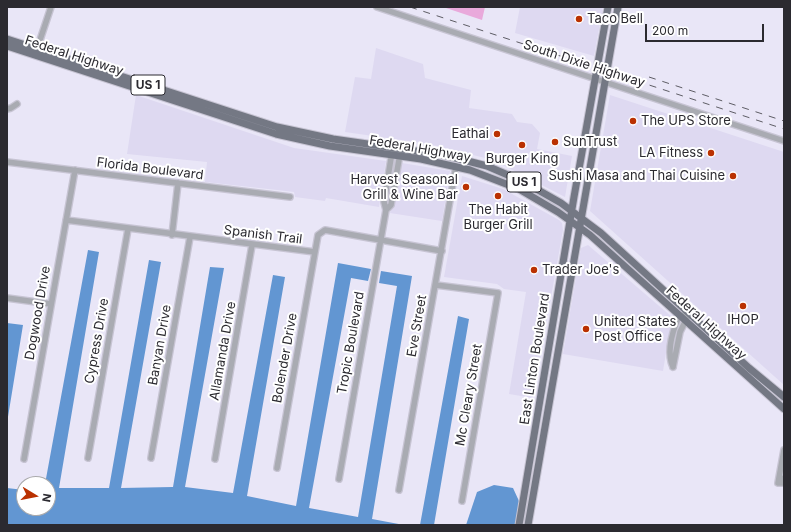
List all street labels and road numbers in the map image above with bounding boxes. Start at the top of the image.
street label: Federal Highway [23,33,125,79]
street label: South Dixie Highway [521,37,647,91]
road number: US 1 [131,75,165,95]
street label: Federal Highway [368,132,472,166]
street label: Florida Boulevard [96,155,204,183]
road number: US 1 [507,172,541,192]
street label: Spanish Trail [223,222,303,248]
street label: Dogwood Drive [22,265,54,361]
street label: Federal Highway [663,283,749,363]
street label: Tropic Boulevard [334,290,368,396]
street label: East Linton Boulevard [517,292,553,426]
street label: Eve Street [404,294,430,358]
street label: Cypress Drive [82,297,112,385]
street label: Allamanda Drive [207,300,239,402]
street label: Banyan Drive [145,304,175,386]
street label: Bolender Drive [269,312,301,404]
street label: Mc Cleary Street [452,343,486,447]

